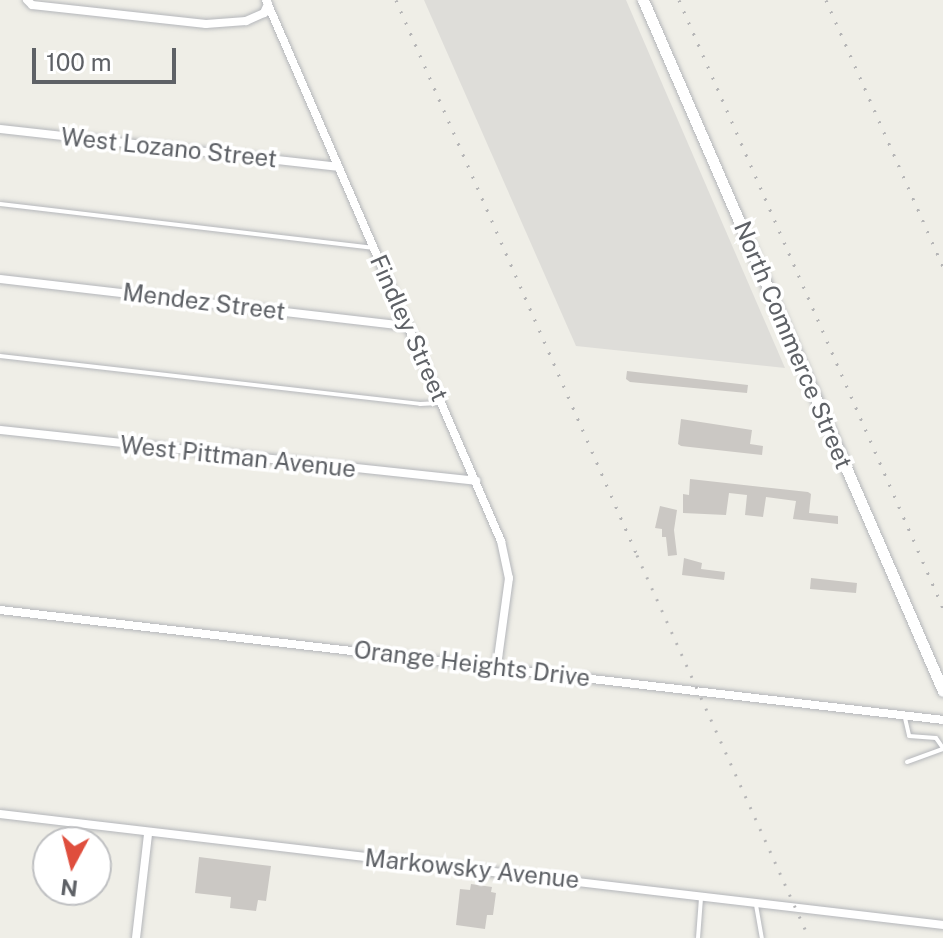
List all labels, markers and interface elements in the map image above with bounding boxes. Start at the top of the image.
scale bar [36,32,180,82]
text: 100 m [46,48,112,76]
street label: West Lozano Street [59,122,279,174]
street label: North Commerce Street [728,217,858,473]
street label: Findley Street [364,250,454,406]
street label: Mendez Street [121,278,287,326]
street label: West Pittman Avenue [119,430,357,484]
street label: Orange Heights Drive [352,635,592,693]
north arrow [32,826,112,906]
street label: Markowsky Avenue [363,843,581,895]
text: N [59,874,79,902]

